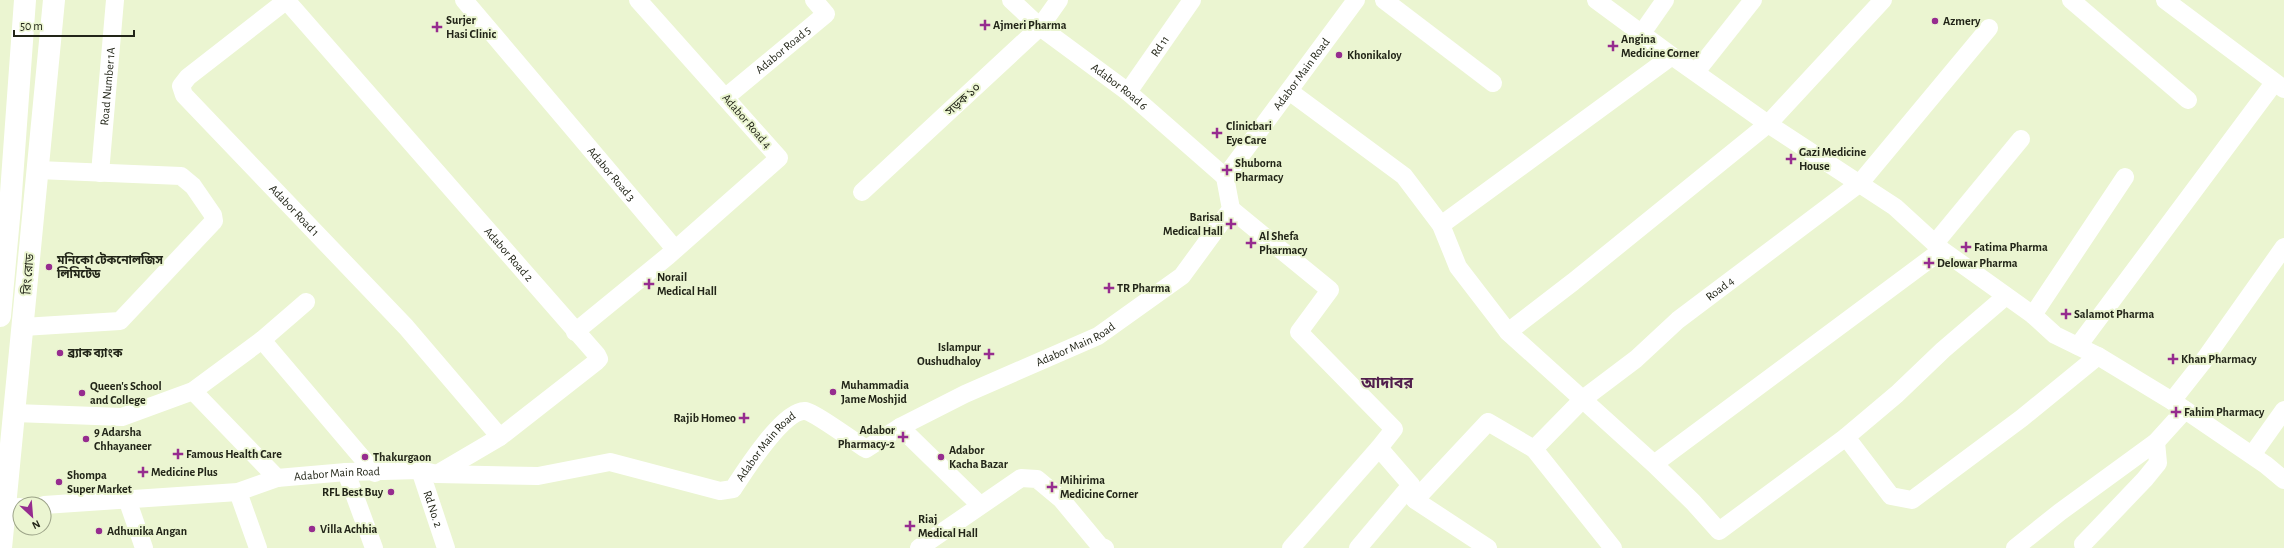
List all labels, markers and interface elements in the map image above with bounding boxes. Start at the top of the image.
scale bar [14,12,134,38]
place label: Surjer Hasi Clinic [446,14,497,40]
place label: Azmery [1943,15,1981,28]
marker: Azmery [1930,16,1940,26]
place label: Ajmeri Pharma [993,19,1067,32]
text: 50 m [20,20,43,32]
marker: Ajmeri Pharma [980,20,990,30]
marker: Surjer Hasi Clinic [431,21,443,33]
street label: Adabor Road 5 [753,24,813,76]
street label: Rd 11 [1149,33,1171,59]
place label: Angina Medicine Corner [1621,33,1700,59]
street label: Adabor Main Road [1271,36,1332,112]
marker: Angina Medicine Corner [1608,41,1618,51]
street label: Road Number 1A [98,47,117,126]
place label: Khonikaloy [1347,49,1402,62]
marker: Khonikaloy [1334,50,1344,60]
street label: Adabor Road 6 [1089,61,1150,113]
street label: সড়ক ১০ [943,81,983,119]
street label: Adabor Road 4 [720,91,774,151]
place label: Clinicbari Eye Care [1226,120,1272,147]
marker: Clinicbari Eye Care [1211,127,1223,139]
street label: Adabor Road 3 [585,144,638,203]
place label: Gazi Medicine House [1799,146,1866,172]
marker: Gazi Medicine House [1786,154,1796,164]
place label: Shuborna Pharmacy [1235,157,1284,184]
marker: Shuborna Pharmacy [1222,165,1232,175]
street label: Adabor Road 1 [267,182,322,238]
place label: Barisal Medical Hall [1163,211,1223,237]
marker: Barisal Medical Hall [1226,219,1236,229]
street label: Adabor Road 2 [482,225,536,284]
place label: Al Shefa Pharmacy [1259,230,1308,257]
marker: Al Shefa Pharmacy [1246,238,1256,248]
place label: Fatima Pharma [1974,241,2048,253]
marker: Fatima Pharma [1961,242,1971,252]
place label: মনিকো টেকনোলজিস লিমিটেড [56,252,163,280]
street label: রিং রোড [18,253,36,296]
place label: Delowar Pharma [1937,257,2018,269]
marker: Delowar Pharma [1924,258,1934,268]
marker: মনিকো টেকনোলজিস লিমিটেড [44,262,54,272]
place label: Norail Medical Hall [657,271,717,297]
street label: Road 4 [1704,274,1736,303]
marker: Norail Medical Hall [644,279,654,289]
place label: TR Pharma [1117,282,1170,294]
marker: TR Pharma [1104,283,1114,293]
place label: Salamot Pharma [2074,308,2154,320]
marker: Salamot Pharma [2061,309,2071,319]
street label: Adabor Main Road [1034,320,1117,368]
place label: Islampur Oushudhaloy [917,341,982,368]
place label: ব্র্যাক ব্যাংক [67,347,123,359]
marker: ব্র্যাক ব্যাংক [55,348,65,358]
marker: Islampur Oushudhaloy [984,349,994,359]
place label: Khan Pharmacy [2181,353,2257,366]
marker: Khan Pharmacy [2168,354,2178,364]
district label: আদাবর [1360,375,1413,391]
place label: Muhammadia Jame Moshjid [841,379,909,406]
place label: Queen's School and College [90,380,162,406]
marker: Muhammadia Jame Moshjid [828,387,838,397]
marker: Queen's School and College [77,388,87,398]
place label: Fahim Pharmacy [2184,406,2265,419]
marker: Fahim Pharmacy [2171,407,2181,417]
street label: Adabor Main Road [734,409,798,483]
place label: Rajib Homeo [673,412,736,425]
marker: Rajib Homeo [739,413,749,423]
place label: Adabor Pharmacy-2 [838,424,896,451]
place label: 9 Adarsha Chhayaneer [94,426,152,453]
marker: Adabor Pharmacy-2 [898,432,908,442]
marker: 9 Adarsha Chhayaneer [81,434,91,444]
place label: Adabor Kacha Bazar [949,444,1009,470]
place label: Famous Health Care [186,448,282,460]
marker: Famous Health Care [173,449,183,459]
place label: Thakurgaon [373,451,431,463]
marker: Thakurgaon [360,452,370,462]
marker: Adabor Kacha Bazar [936,452,946,462]
street label: Adabor Main Road [293,465,380,483]
place label: Medicine Plus [151,466,218,478]
marker: Medicine Plus [138,467,148,477]
place label: Shompa Super Market [67,469,132,495]
place label: Mihirima Medicine Corner [1060,474,1139,500]
marker: Shompa Super Market [54,477,64,487]
marker: Mihirima Medicine Corner [1047,482,1057,492]
place label: RFL Best Buy [322,486,384,499]
marker: RFL Best Buy [386,487,396,497]
street label: Rd No. 2 [421,489,445,529]
north arrow [12,496,52,536]
place label: Riaj Medical Hall [918,513,978,539]
text: N [30,518,42,531]
marker: Riaj Medical Hall [905,521,915,531]
place label: Villa Achhia [320,523,378,535]
marker: Villa Achhia [307,524,317,534]
place label: Adhunika Angan [107,525,187,537]
marker: Adhunika Angan [94,526,104,536]

